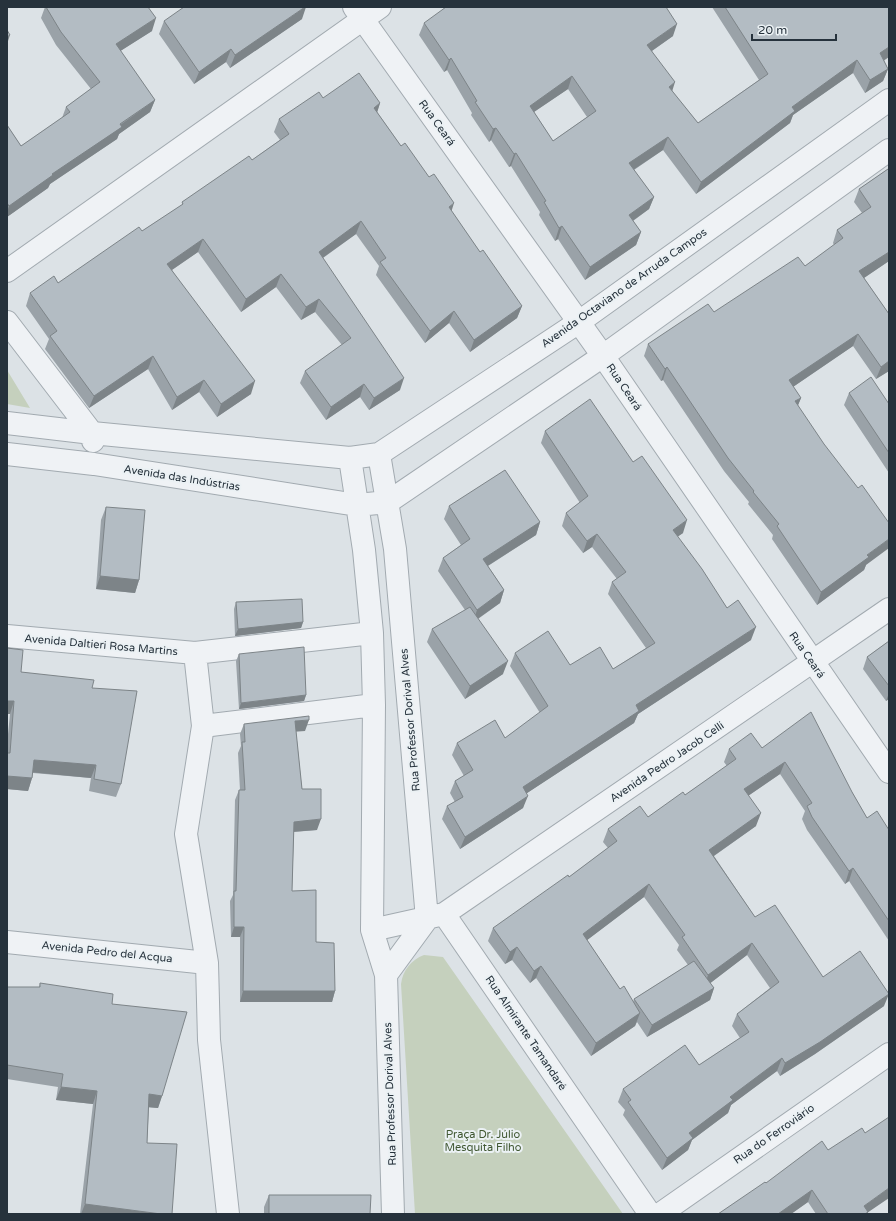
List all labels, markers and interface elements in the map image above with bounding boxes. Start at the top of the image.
scale bar [752,16,836,42]
text: 20 m [758,23,787,37]
street label: Rua Ceará [416,97,458,149]
street label: Avenida Octaviano de Arruda Campos [539,226,709,350]
street label: Rua Ceará [604,361,644,413]
street label: Avenida das Indústrias [123,462,241,494]
street label: Rua Ceará [786,629,828,681]
street label: Avenida Daltieri Rosa Martins [24,632,178,658]
street label: Rua Professor Dorival Alves [397,648,423,792]
street label: Avenida Pedro Jacob Celli [608,719,726,805]
street label: Avenida Pedro del Acqua [41,939,173,965]
street label: Rua Almirante Tamandaré [483,973,569,1093]
street label: Rua Professor Dorival Alves [381,1022,399,1166]
street label: Rua do Ferroviário [731,1101,817,1167]
park label: Praça Dr. Júlio Mesquita Filho [444,1128,522,1154]

